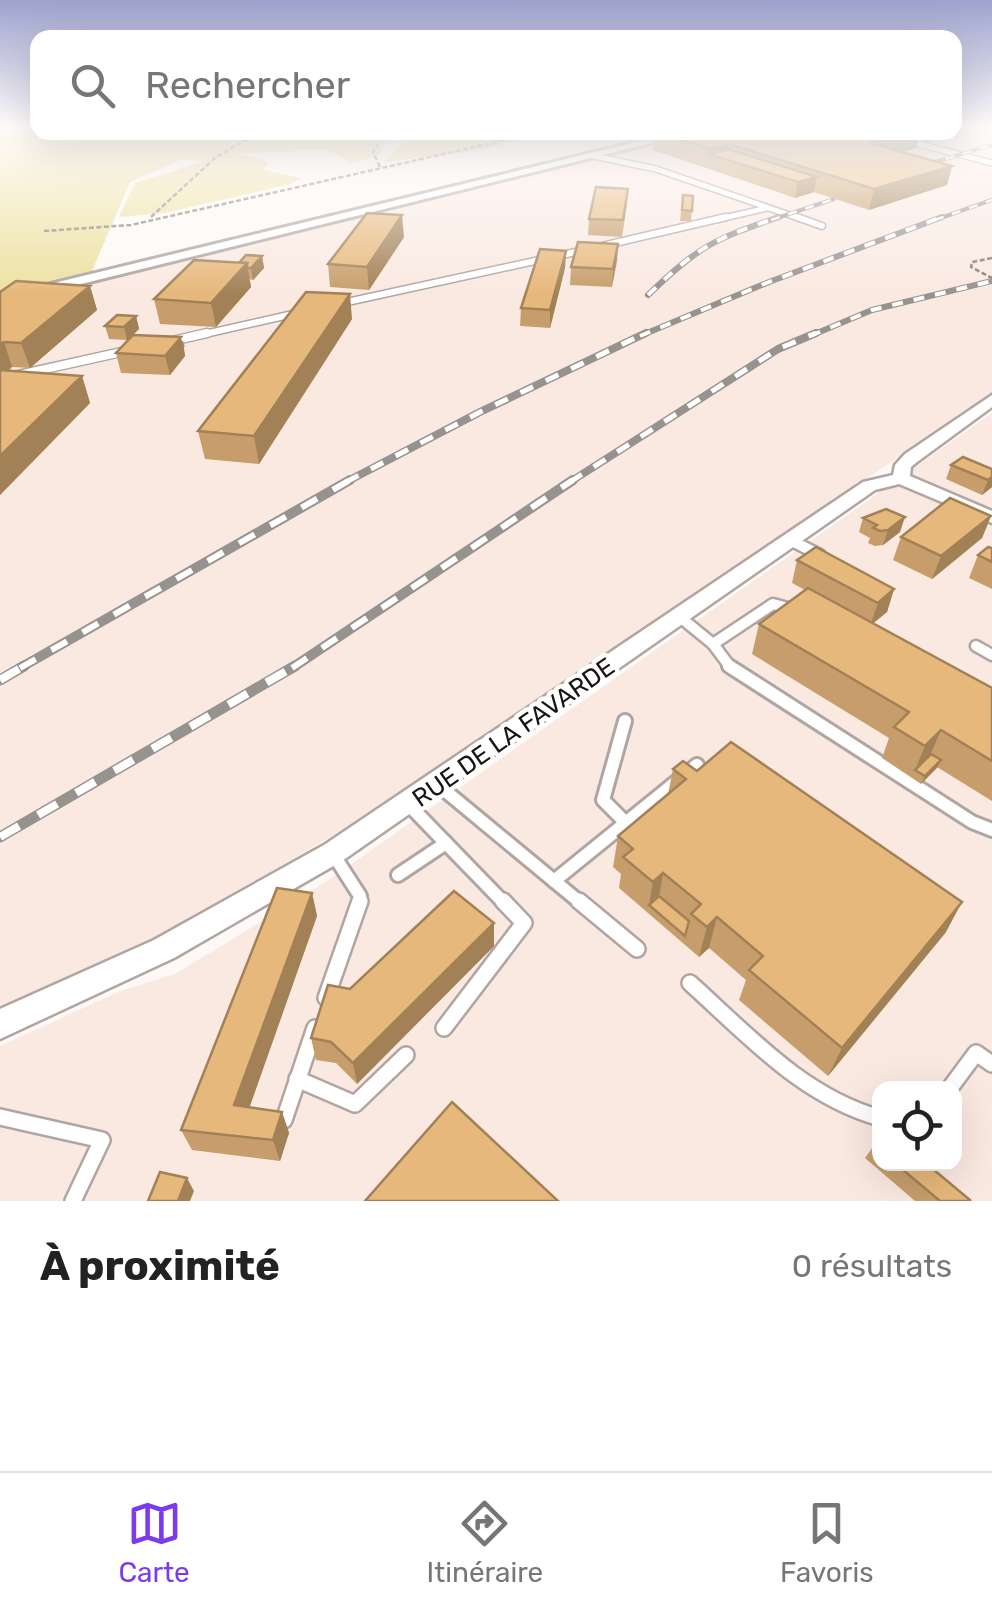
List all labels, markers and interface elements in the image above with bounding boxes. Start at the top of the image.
search box [30,30,962,140]
icon: search [65,58,120,113]
text: Rechercher [145,62,350,108]
street label: RUE DE LA FAVARDE [407,652,620,813]
map controls [872,1081,962,1171]
button: locate [872,1081,962,1171]
text: À proximité [40,1241,280,1291]
text: 0 résultats [792,1247,952,1285]
tab: Carte [118,1496,190,1589]
tab: Itinéraire [427,1496,543,1589]
tab: Favoris [780,1496,874,1589]

